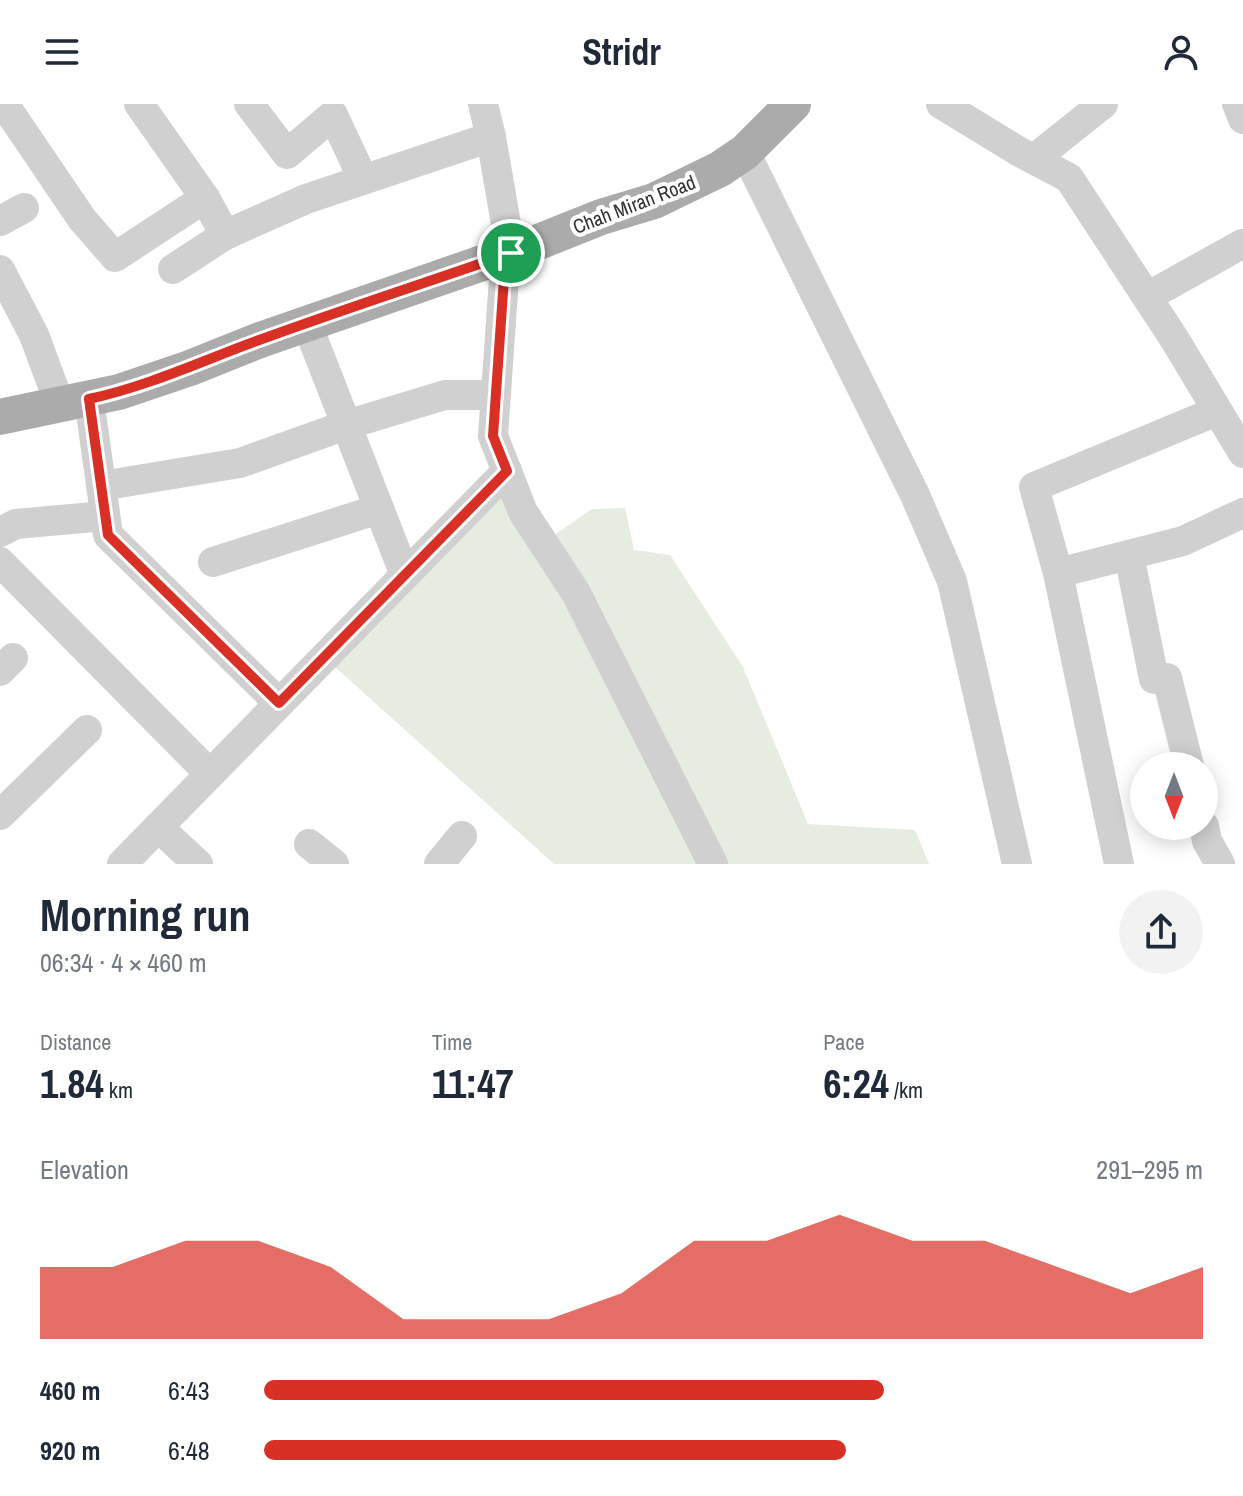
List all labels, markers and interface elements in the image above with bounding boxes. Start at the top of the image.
text: Stridr [582,28,661,76]
icon: menu [40,30,84,74]
icon: person [1159,30,1203,74]
street label: Chah Miran Road [569,168,699,240]
pin [477,219,545,287]
icon: arrive [489,231,533,275]
north arrow [1130,752,1218,840]
map controls [1130,752,1218,840]
text: Morning run [40,885,250,945]
button: share [1119,890,1203,974]
text: 06:34 · 4 × 460 m [40,945,207,980]
text: Distance [40,1027,111,1057]
text: Time [432,1027,472,1057]
text: Pace [823,1027,864,1057]
text: 1.84 [40,1057,104,1110]
text: 11:47 [432,1057,514,1110]
text: 6:24 [823,1057,889,1110]
text: km [104,1075,133,1105]
text: /km [889,1075,923,1105]
text: Elevation [40,1152,129,1187]
text: 291–295 m [1096,1152,1203,1187]
text: 460 m [40,1373,100,1408]
text: 6:43 [168,1373,210,1408]
text: 920 m [40,1433,100,1468]
text: 6:48 [168,1433,210,1468]

